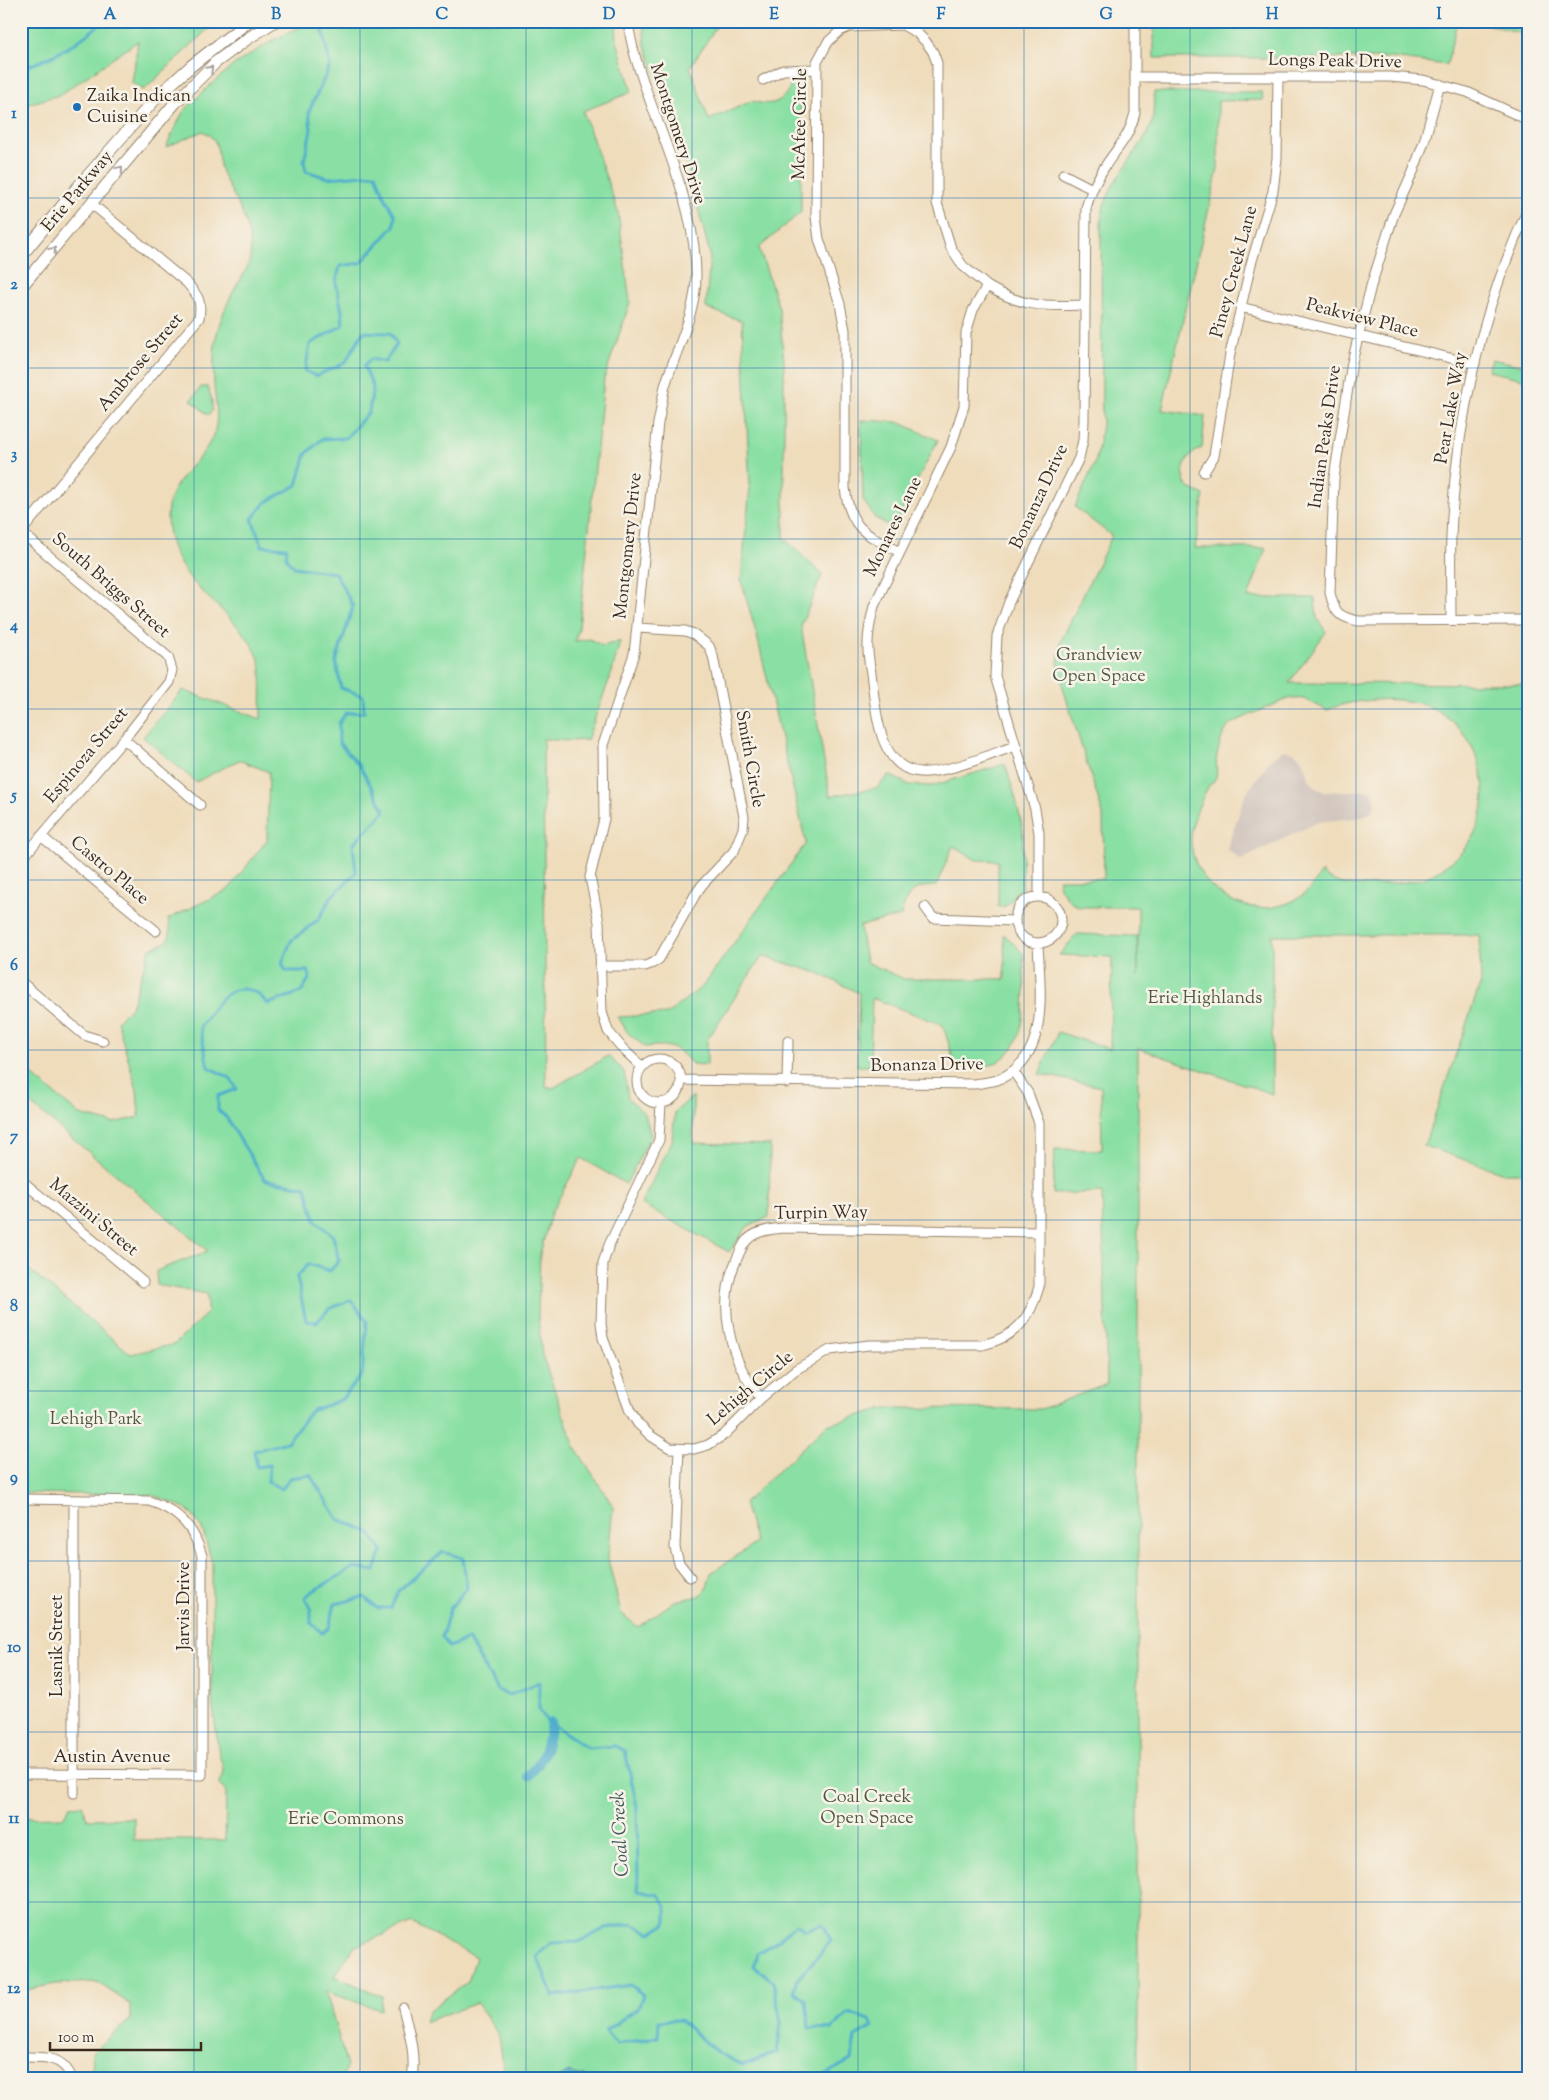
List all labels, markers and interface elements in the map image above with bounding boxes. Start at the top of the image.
text: A [104,4,117,27]
text: B [271,4,281,27]
text: C [436,4,449,27]
text: D [603,4,616,27]
text: E [769,4,779,27]
text: F [937,4,946,27]
text: G [1099,4,1113,27]
text: H [1266,4,1279,27]
text: I [1436,4,1442,27]
street label: Longs Peak Drive [1268,48,1402,76]
street label: Montgomery Drive [642,60,712,208]
one-way arrow [204,66,213,75]
street label: McAfee Circle [787,68,815,180]
place label: Zaika Indican Cuisine [87,84,191,131]
marker: Zaika Indican Cuisine [71,101,83,113]
text: 1 [11,103,17,126]
street label: Erie Parkway [36,146,120,238]
one-way arrow [115,166,124,175]
street label: Piney Creek Lane [1205,203,1265,341]
one-way arrow [47,247,56,256]
text: 2 [10,274,18,297]
street label: Peakview Place [1303,292,1421,346]
street label: Ambrose Street [92,308,190,418]
street label: Pear Lake Way [1429,350,1475,466]
street label: Indian Peaks Drive [1303,364,1349,510]
street label: Bonanza Drive [1004,440,1076,554]
text: 3 [11,444,18,467]
street label: Montgomery Drive [608,471,650,621]
street label: Monares Lane [858,472,930,582]
street label: South Briggs Street [45,527,175,645]
text: 4 [9,615,18,638]
park label: Grandview Open Space [1052,643,1146,690]
street label: Espinoza Street [39,702,135,810]
street label: Smith Circle [728,708,770,810]
text: 5 [9,785,17,808]
street label: Castro Place [64,830,154,912]
text: 6 [10,955,18,978]
park label: Erie Highlands [1148,986,1262,1012]
street label: Bonanza Drive [870,1052,984,1080]
text: 7 [10,1126,19,1149]
street label: Mazzini Street [43,1173,143,1263]
street label: Turpin Way [774,1200,868,1228]
text: 8 [10,1296,18,1319]
street label: Lehigh Circle [702,1345,800,1433]
park label: Lehigh Park [50,1407,142,1433]
text: 9 [10,1467,18,1490]
street label: Jarvis Drive [172,1562,198,1651]
street label: Lasnik Street [45,1595,71,1697]
text: 10 [7,1637,21,1660]
street label: Austin Avenue [53,1745,171,1771]
park label: Coal Creek Open Space [820,1785,914,1832]
water label: Coal Creek [605,1790,637,1877]
park label: Erie Commons [288,1807,404,1833]
text: 11 [9,1808,20,1831]
text: 12 [8,1978,21,2001]
scale bar [50,2020,201,2052]
text: 100 m [58,2028,95,2049]

